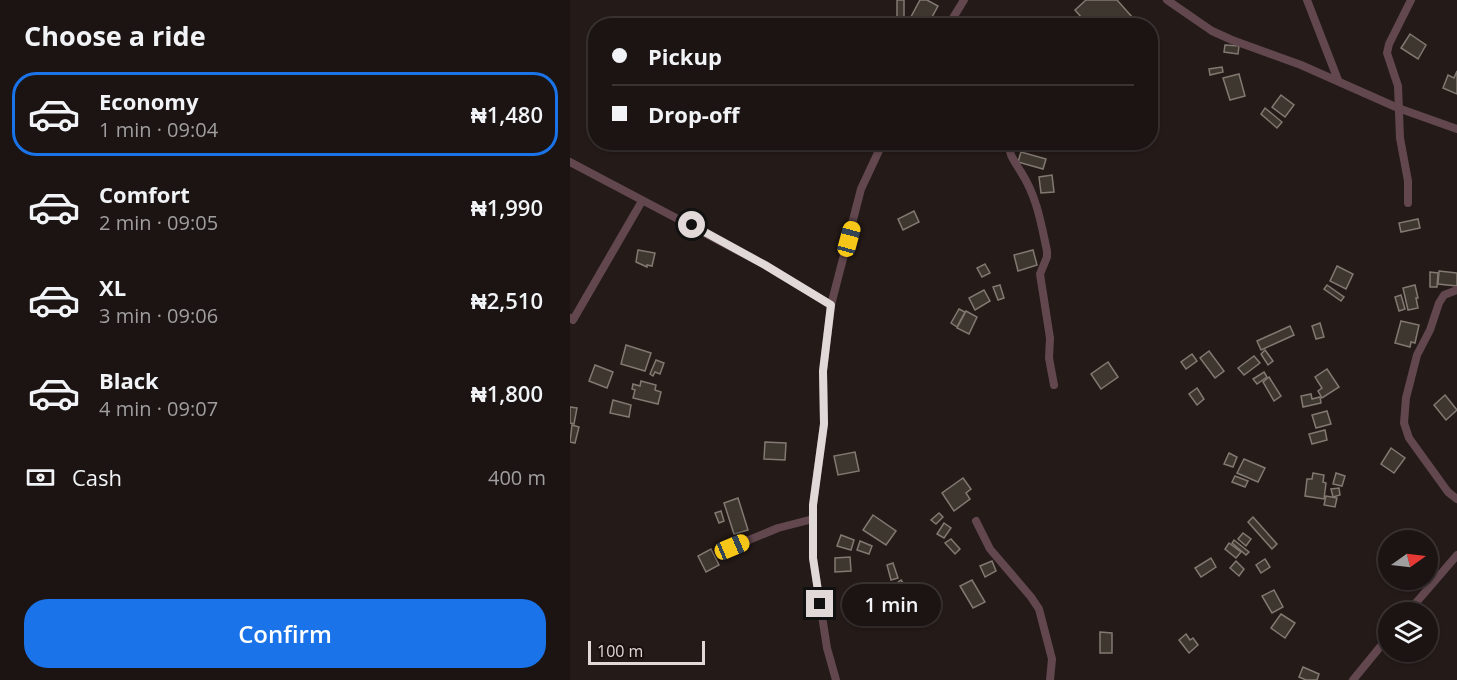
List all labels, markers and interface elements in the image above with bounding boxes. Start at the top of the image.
text: Choose a ride [24,17,206,54]
text: Pickup [648,41,722,71]
text: Economy [99,86,198,116]
icon: car [27,87,81,141]
text: ₦1,480 [471,99,543,129]
text: Drop-off [648,99,740,129]
text: 1 min · 09:04 [99,116,218,143]
text: Comfort [99,179,190,209]
icon: car [27,180,81,234]
text: ₦1,990 [471,192,543,222]
text: 2 min · 09:05 [99,209,218,236]
route start [678,211,705,238]
car [836,219,862,259]
text: XL [99,272,126,302]
icon: car [27,273,81,327]
text: ₦2,510 [471,285,543,315]
text: 3 min · 09:06 [99,302,218,329]
text: Black [99,365,159,395]
icon: car [27,366,81,420]
text: ₦1,800 [471,378,543,408]
text: 4 min · 09:07 [99,395,218,422]
icon: cash [24,461,57,494]
text: Cash [72,462,122,492]
text: 400 m [488,464,546,491]
north arrow [1378,530,1438,590]
map controls [1378,530,1438,662]
car [712,532,752,562]
callout: 1 min [841,583,940,625]
route end [806,590,833,617]
text: 1 min [865,591,919,618]
button: Confirm [24,599,546,668]
button: layers [1378,602,1438,662]
scale bar [588,638,705,666]
text: 100 m [597,640,643,662]

